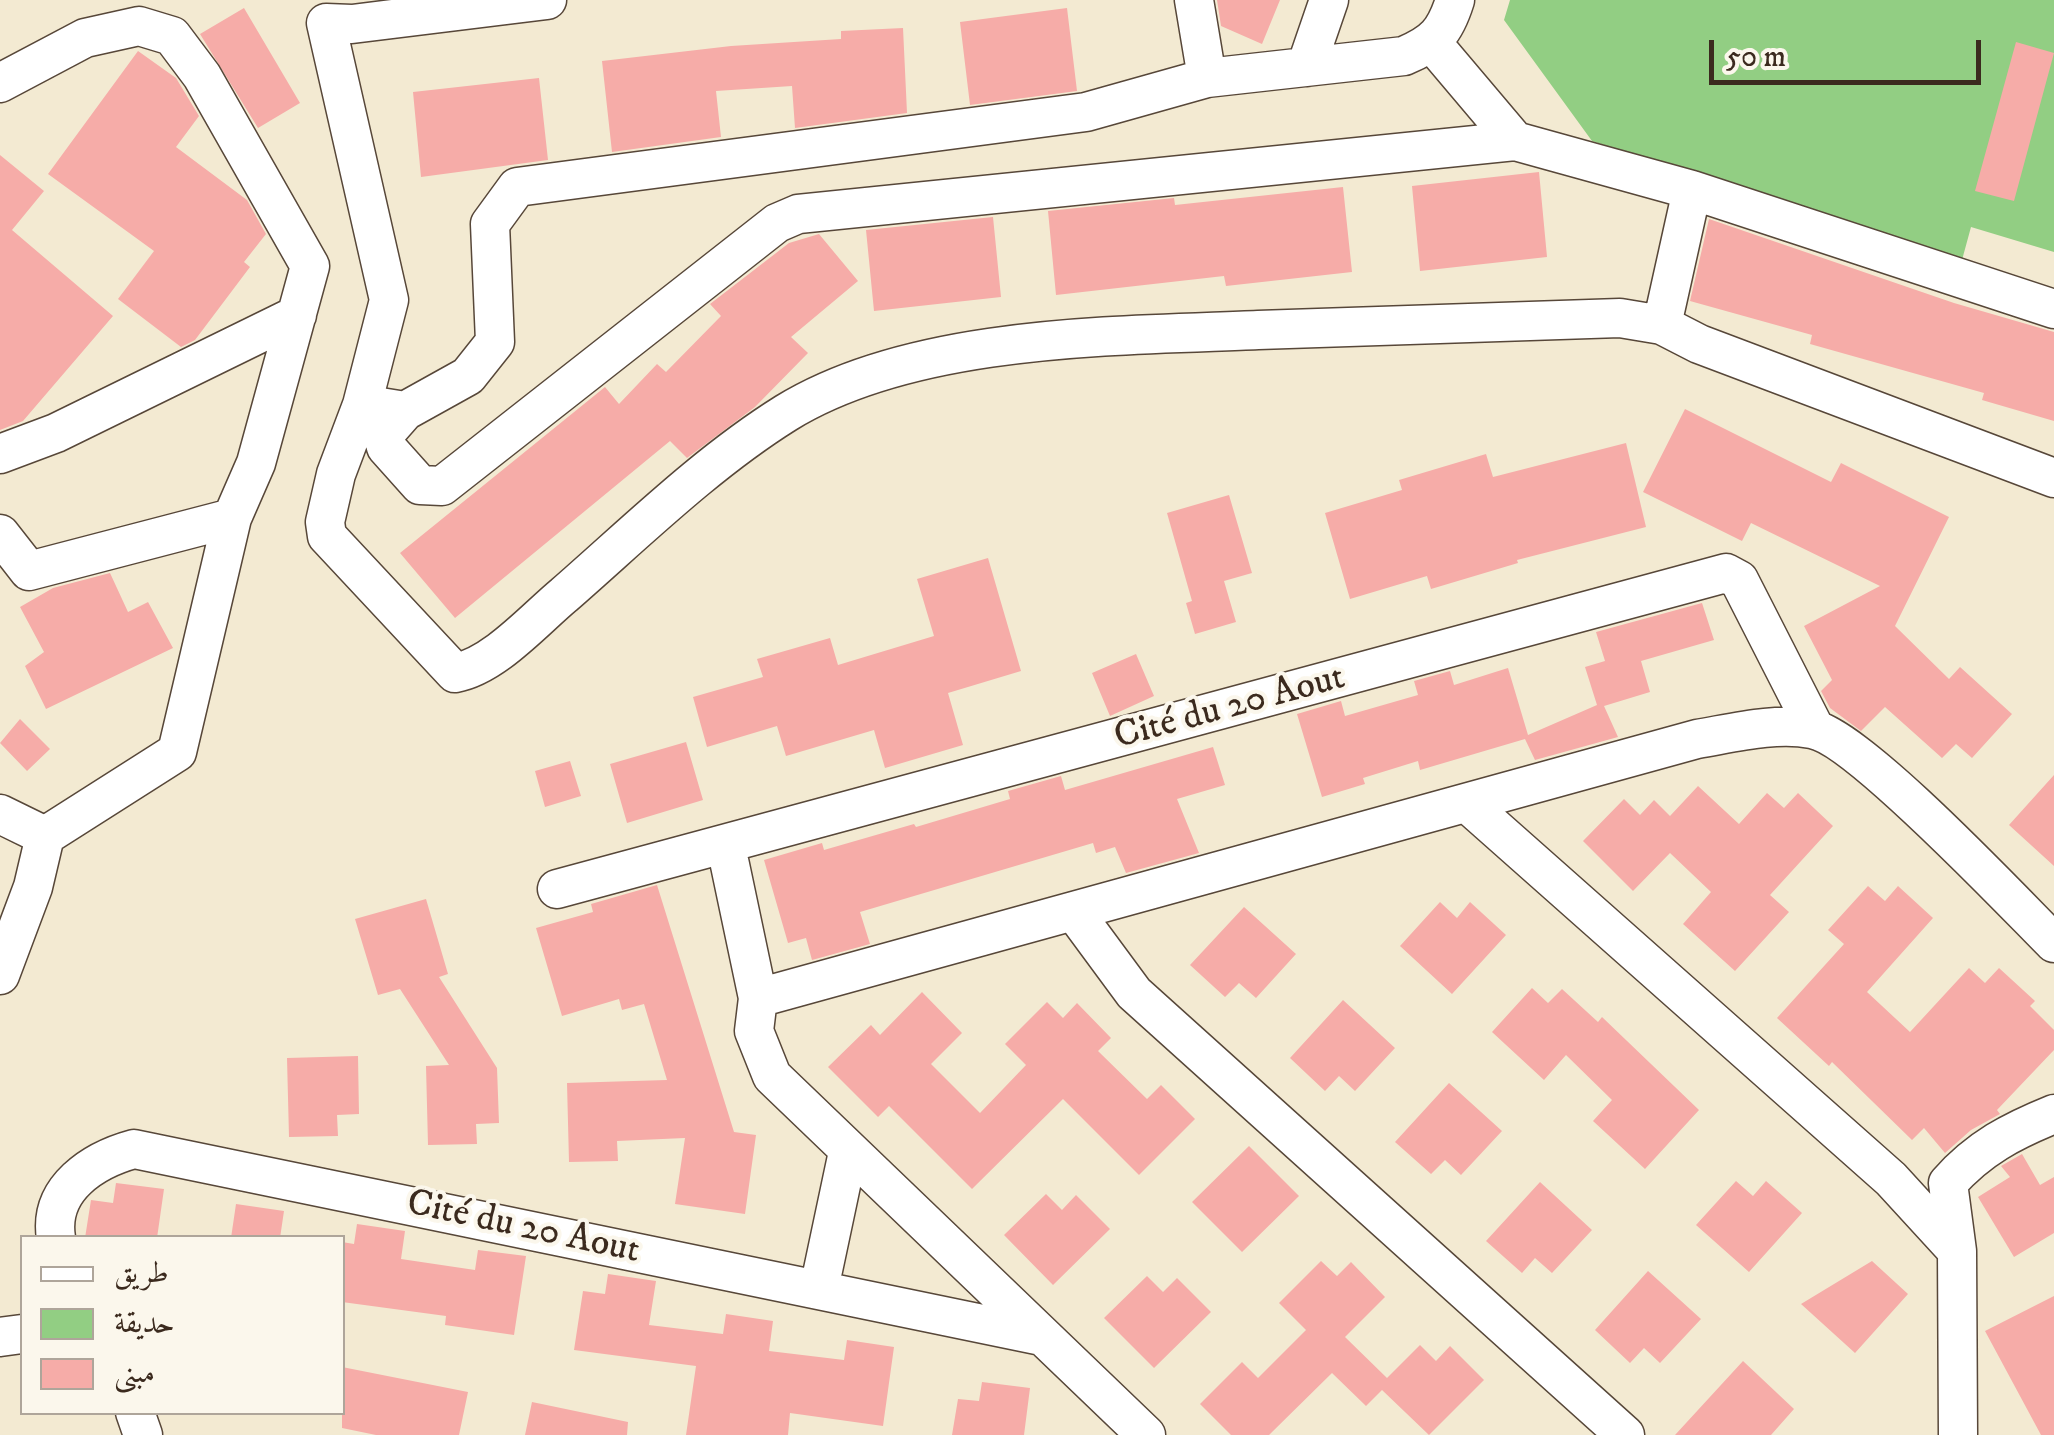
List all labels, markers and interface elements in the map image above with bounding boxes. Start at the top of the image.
scale bar [1714,20,1986,82]
text: 50 m [1726,39,1786,76]
street label: Cité du 20 Aout [1110,656,1350,762]
street label: Cité du 20 Aout [402,1182,644,1276]
legend [20,1235,345,1415]
text: طريق [114,1255,169,1292]
text: حديقة [114,1305,175,1342]
text: مبنى [114,1355,155,1392]

